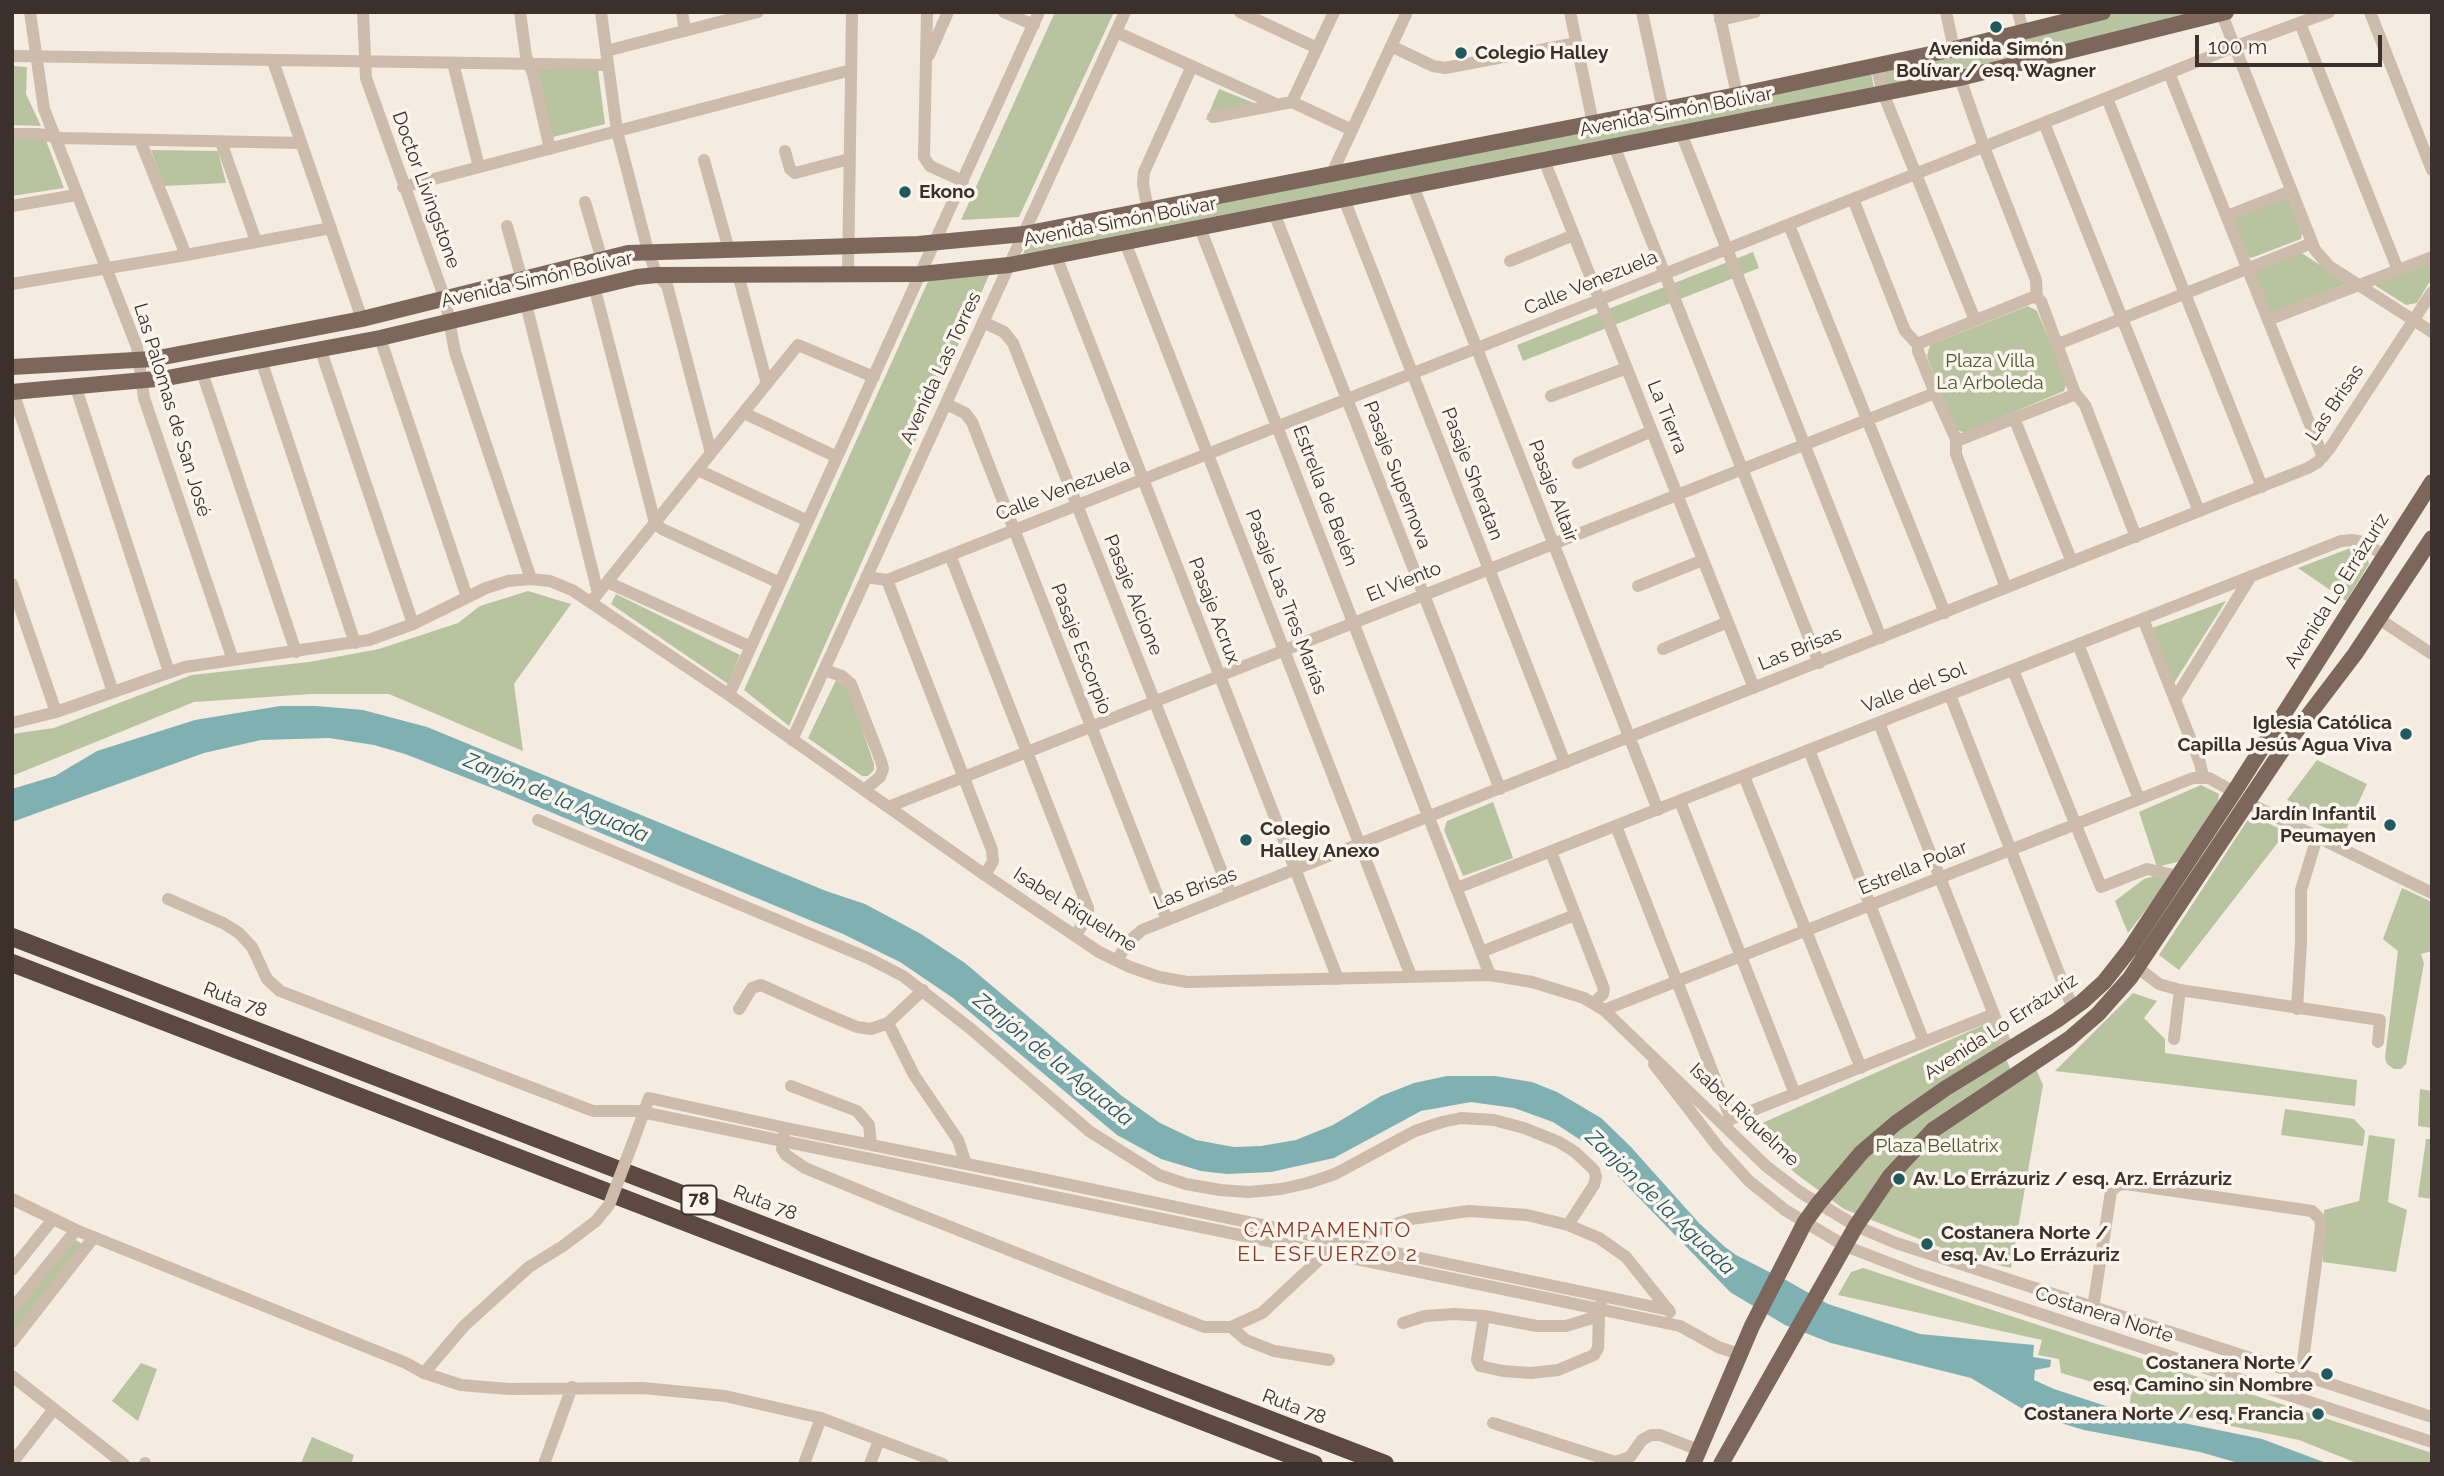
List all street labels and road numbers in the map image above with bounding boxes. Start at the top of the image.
street label: Avenida Simón Bolívar [1578,82,1774,142]
street label: Doctor Livingstone [387,108,465,272]
street label: Avenida Simón Bolívar [1022,192,1218,252]
street label: Calle Venezuela [1521,246,1661,320]
street label: Avenida Simón Bolívar [439,247,635,313]
street label: Avenida Las Torres [896,288,986,448]
street label: Las Palomas de San José [129,300,215,520]
street label: Las Brisas [2301,360,2369,446]
street label: La Tierra [1642,377,1692,457]
street label: Pasaje Supernova [1358,398,1436,552]
street label: Pasaje Sheratan [1436,404,1508,544]
street label: Estrella de Belén [1288,422,1362,570]
street label: Pasaje Altair [1523,437,1583,545]
street label: Calle Venezuela [993,454,1133,526]
street label: Pasaje Las Tres Marías [1240,506,1332,698]
street label: Avenida Lo Errázuriz [2280,509,2394,673]
street label: Pasaje Alcione [1098,531,1168,659]
street label: Pasaje Acrux [1183,554,1245,668]
street label: El Viento [1363,557,1445,607]
street label: Pasaje Escorpio [1046,580,1116,718]
street label: Las Brisas [1755,622,1845,676]
street label: Valle del Sol [1859,658,1969,718]
street label: Estrella Polar [1855,836,1971,900]
street label: Isabel Riquelme [1009,863,1141,957]
street label: Las Brisas [1150,863,1240,915]
street label: Avenida Lo Errázuriz [1920,969,2082,1085]
street label: Ruta 78 [200,977,270,1023]
street label: Isabel Riquelme [1685,1058,1803,1172]
street label: Ruta 78 [730,1180,800,1226]
road number: 78 [682,1185,716,1214]
street label: Costanera Norte [2032,1282,2176,1348]
street label: Ruta 78 [1259,1384,1329,1430]

